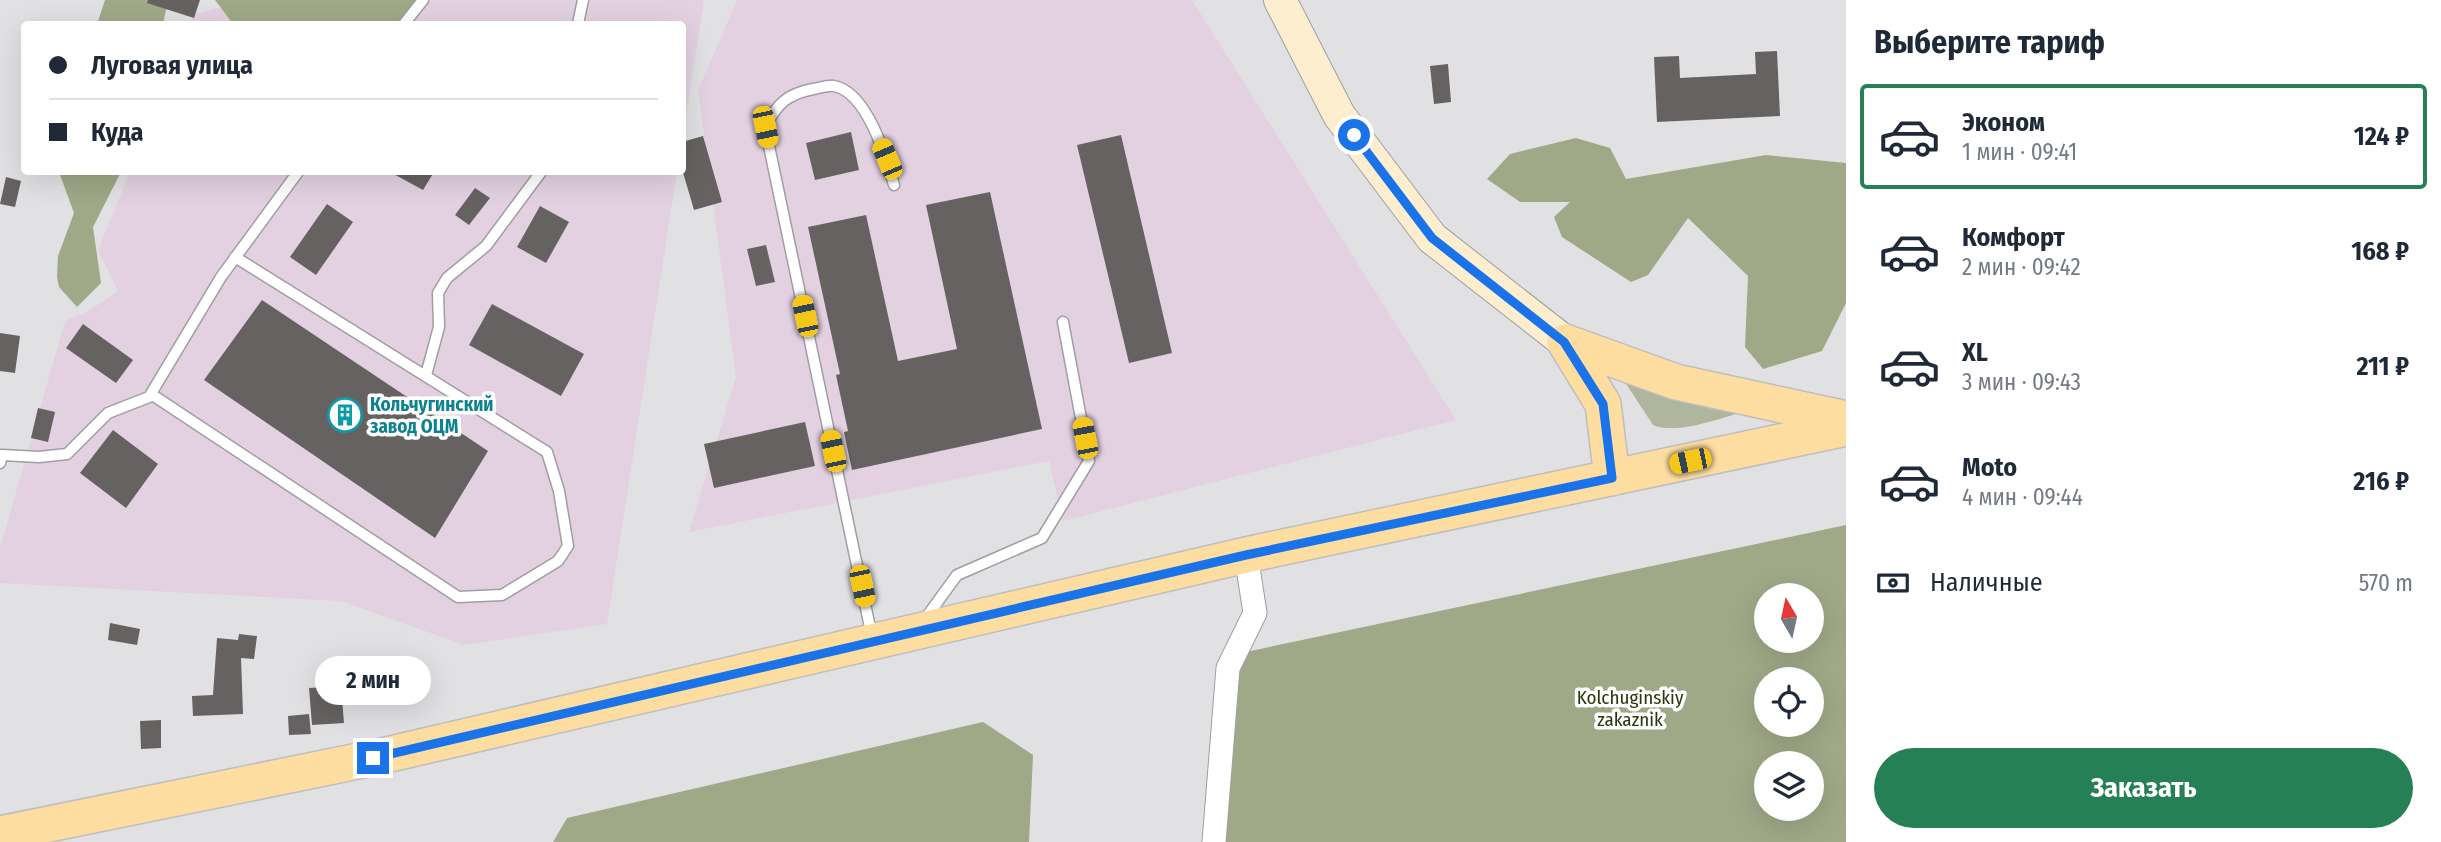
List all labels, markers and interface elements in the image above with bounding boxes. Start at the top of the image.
text: Выберите тариф [1874,23,2105,61]
text: Луговая улица [91,50,253,81]
car [751,104,780,150]
icon: car [1878,105,1941,168]
text: Эконом [1962,107,2045,138]
text: Куда [91,117,144,148]
route start [1338,119,1370,151]
text: 124 ₽ [2354,121,2409,152]
car [870,136,905,182]
text: 1 мин · 09:41 [1962,138,2077,166]
icon: car [1878,220,1941,283]
text: Комфорт [1962,222,2065,253]
text: 168 ₽ [2351,236,2409,267]
text: 2 мин · 09:42 [1962,253,2081,281]
car [791,293,820,339]
icon: car [1878,335,1941,398]
text: XL [1962,337,1988,368]
text: 211 ₽ [2356,351,2409,382]
text: 3 мин · 09:43 [1962,368,2081,396]
place label: Кольчугинский завод ОЦМ [370,393,493,438]
building icon: Кольчугинский завод ОЦМ [326,396,364,434]
car [1071,415,1100,461]
car [819,428,848,474]
car [1668,446,1713,476]
icon: car [1878,450,1941,513]
text: Moto [1962,452,2017,483]
text: 216 ₽ [2353,466,2409,497]
text: 4 мин · 09:44 [1962,483,2083,511]
car [848,563,877,609]
icon: cash [1874,564,1912,602]
text: Наличные [1930,567,2043,598]
text: 570 m [2359,569,2413,597]
north arrow [1754,583,1824,653]
map controls [1754,583,1824,821]
callout: 2 мин [315,656,431,706]
text: 2 мин [346,666,400,694]
button: locate [1754,667,1824,737]
park label: Kolchuginskiy zakaznik [1577,686,1684,731]
route end [357,742,389,774]
button: Заказать [1874,748,2413,828]
button: layers [1754,751,1824,821]

